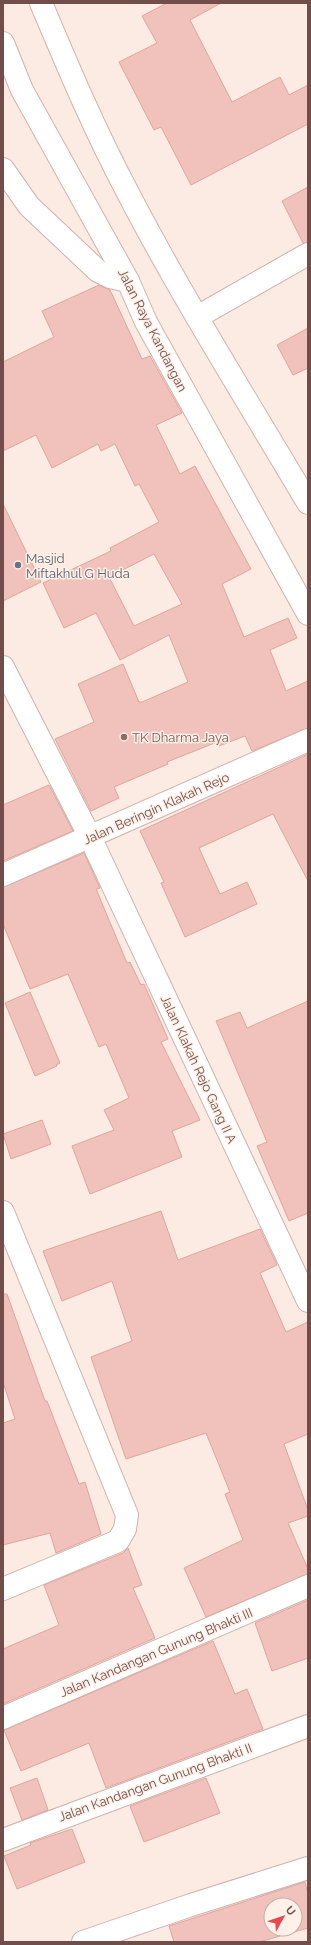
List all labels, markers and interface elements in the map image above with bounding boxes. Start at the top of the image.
street label: Jalan Raya Kandangan [115,266,190,394]
place label: Masjid Miftakhul G Huda [26,551,130,581]
marker: Masjid Miftakhul G Huda [13,560,23,570]
place label: TK Dharma Jaya [132,730,229,745]
marker: TK Dharma Jaya [119,732,129,742]
street label: Jalan Beringin Klakah Rejo [81,769,232,847]
street label: Jalan Klakah Rejo Gang II A [158,993,240,1146]
street label: Jalan Kandangan Gunung Bhakti III [57,1605,255,1700]
street label: Jalan Kandangan Gunung Bhakti II [56,1740,254,1825]
north arrow [263,1897,303,1937]
text: U [283,1904,298,1918]

